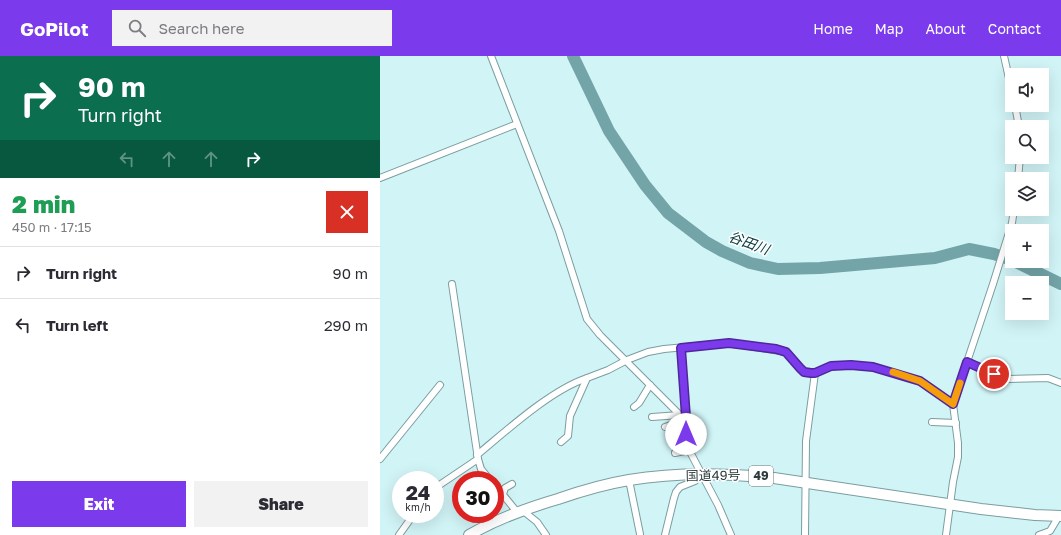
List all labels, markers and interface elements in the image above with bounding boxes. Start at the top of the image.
search box [112,10,392,46]
text: GoPilot [20,17,88,40]
icon: search [126,17,148,39]
text: Search here [158,19,244,37]
text: Home [813,20,853,37]
text: Map [875,20,903,37]
text: About [925,20,966,37]
text: Contact [988,20,1041,37]
map controls [1005,68,1049,320]
button: sound [1005,68,1049,112]
text: 90 m [78,70,145,103]
icon: right [12,72,64,124]
text: Turn right [78,104,162,126]
button: search [1005,120,1049,164]
icon: left [116,148,138,170]
icon: ahead [158,148,180,170]
icon: ahead [200,148,222,170]
icon: right [242,148,264,170]
button: layers [1005,172,1049,216]
text: 2 min [12,189,75,218]
button: close [326,191,368,233]
text: 450 m · 17:15 [12,219,92,235]
button: + [1005,224,1049,268]
water label: 谷田川 [727,227,774,258]
icon: right [12,262,34,284]
text: Turn right [46,264,117,282]
text: 90 m [333,264,368,282]
button: − [1005,276,1049,320]
icon: left [12,314,34,336]
text: Turn left [46,316,108,334]
text: 290 m [324,316,368,334]
pin [977,357,1011,391]
icon: arrive [983,363,1005,385]
position arrow [665,413,707,455]
road number: 49 [749,466,773,486]
street label: 国道49号 [685,467,741,483]
speed limit sign: 30 [452,471,504,523]
text: 24 [406,480,430,504]
button: Exit [12,481,186,527]
button: Share [194,481,368,527]
text: km/h [405,501,431,513]

